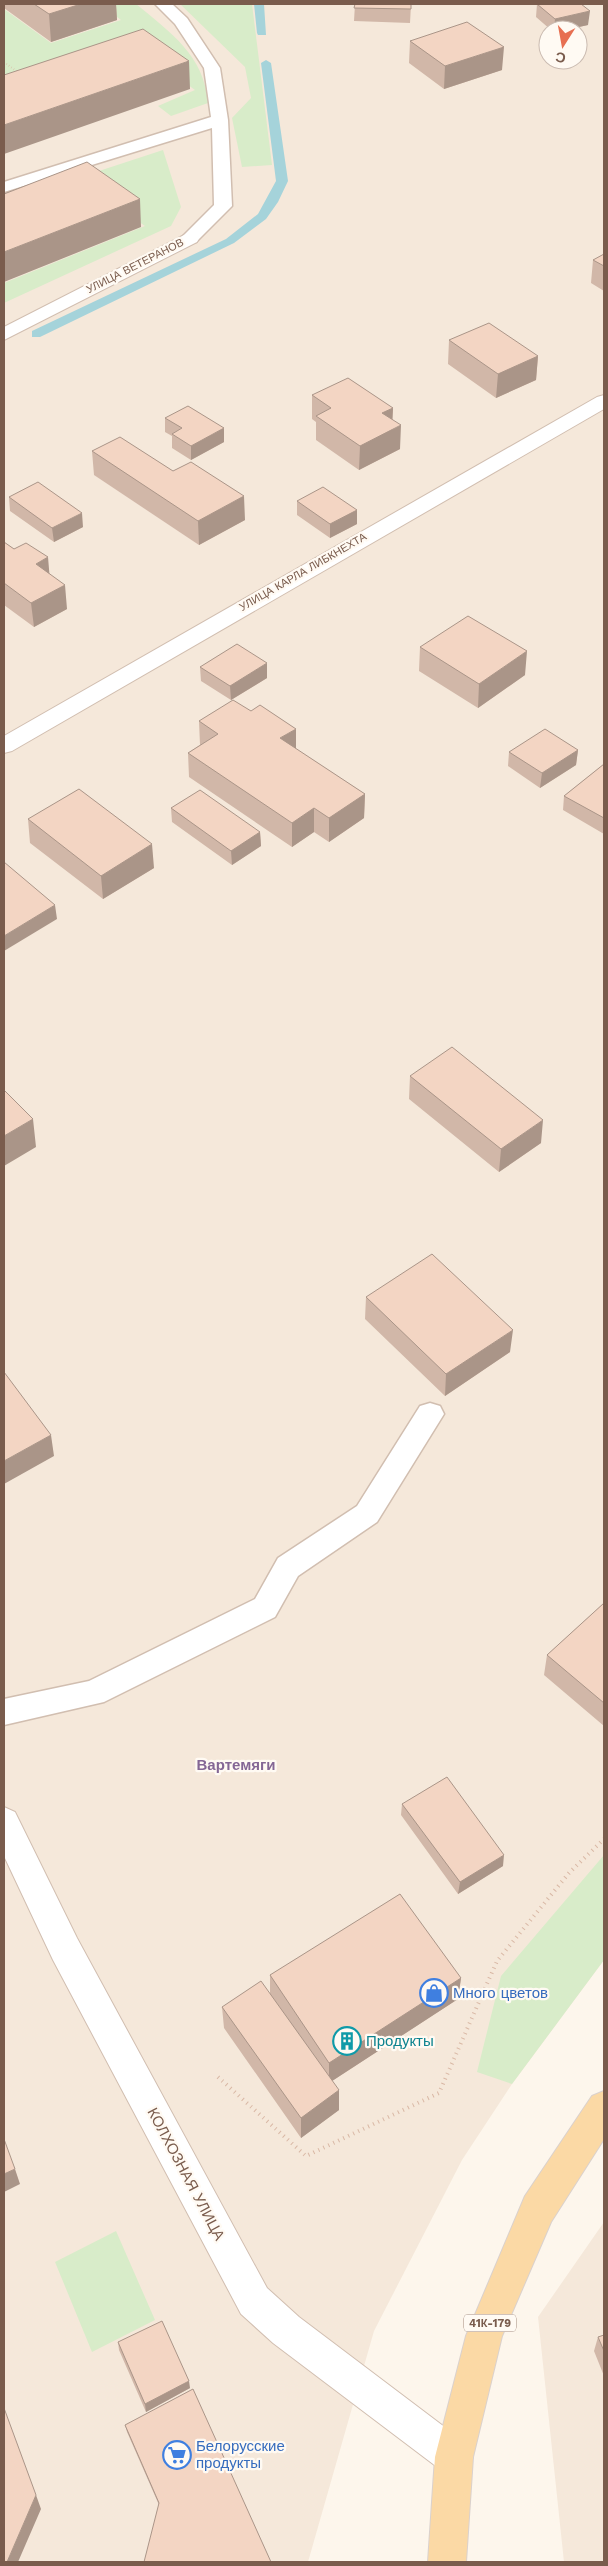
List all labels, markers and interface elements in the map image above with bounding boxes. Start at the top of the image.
north arrow [538,20,588,70]
text: С [554,49,567,67]
street label: УЛИЦА ВЕТЕРАНОВ [84,236,186,296]
street label: УЛИЦА КАРЛА ЛИБКНЕХТА [237,530,370,614]
district label: Вартемяги [197,1756,275,1774]
shop icon: Много цветов [419,1978,449,2008]
place label: Много цветов [453,1984,548,2002]
building icon: Продукты [332,2026,362,2056]
place label: Продукты [366,2032,434,2050]
street label: КОЛХОЗНАЯ УЛИЦА [143,2105,229,2243]
road number: 41К-179 [464,2314,516,2332]
place label: Белорусские продукты [196,2437,285,2472]
supermarket icon: Белорусские продукты [162,2440,192,2470]

